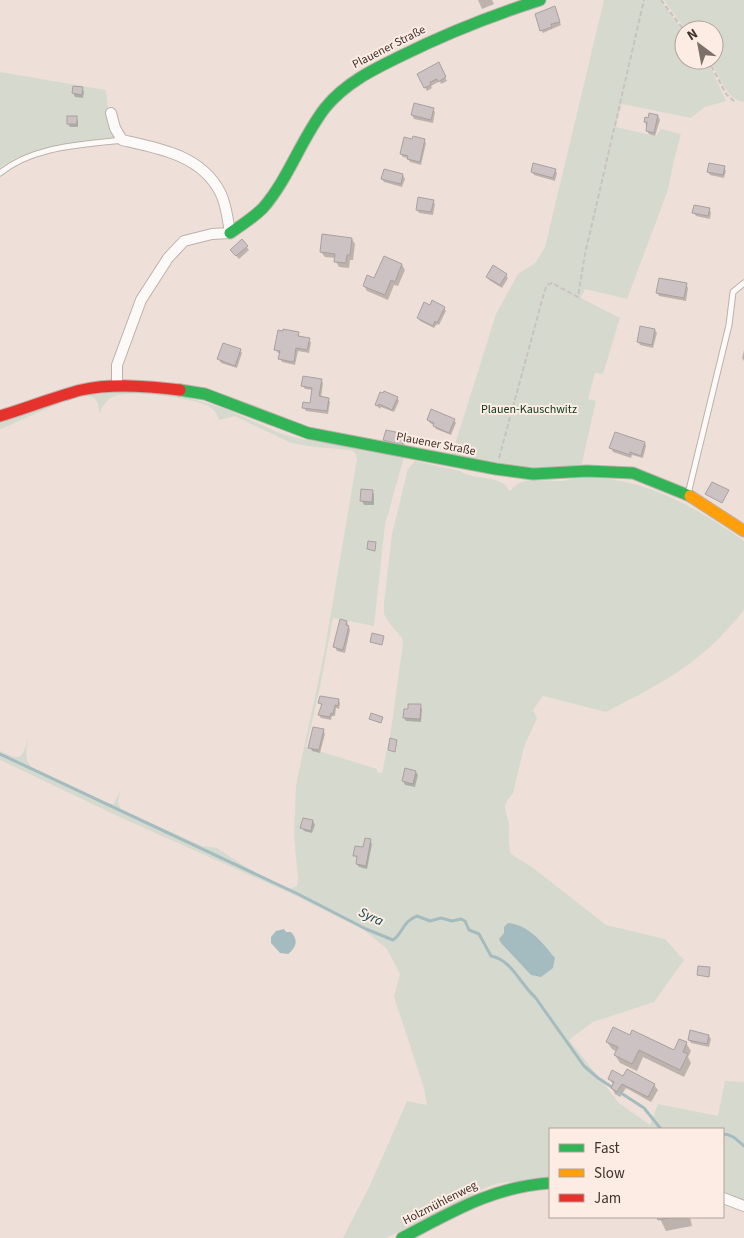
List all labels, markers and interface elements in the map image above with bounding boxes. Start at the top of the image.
north arrow [674,20,724,70]
street label: Plauener Straße [349,21,429,73]
text: N [683,24,702,46]
park label: Plauen-Kauschwitz [481,401,577,418]
street label: Plauener Straße [395,428,477,460]
water label: Syra [355,903,387,932]
legend [549,1128,724,1218]
text: Fast [594,1138,620,1159]
text: Slow [594,1163,625,1184]
street label: Holzmühlenweg [400,1177,480,1229]
text: Jam [594,1188,621,1209]

